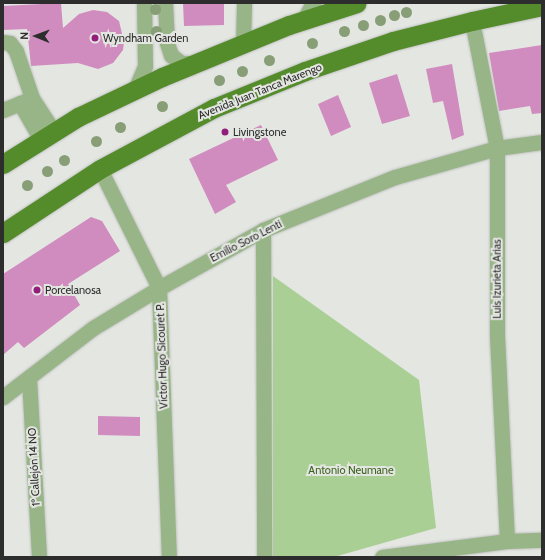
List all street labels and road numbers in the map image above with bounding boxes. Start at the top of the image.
street label: Avenida Juan Tanca Marengo [196,60,324,122]
street label: Emilio Soro Lenti [208,217,284,265]
street label: Luis Izurieta Arias [490,239,504,319]
street label: Víctor Hugo Sicouret P. [154,303,170,409]
street label: 1º Callejón 14 NO [25,427,43,507]

